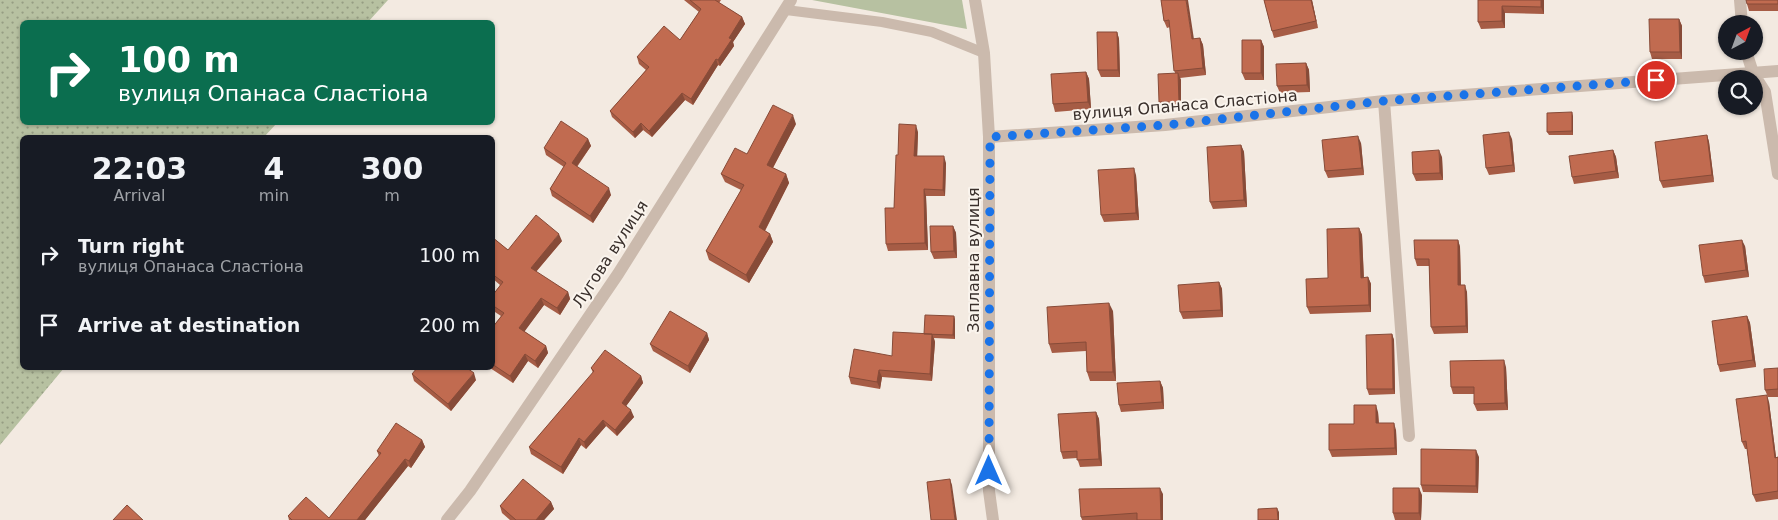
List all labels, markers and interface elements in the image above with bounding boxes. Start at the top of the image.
north arrow [1718,15,1762,60]
map controls [1718,15,1763,115]
icon: right [35,40,100,105]
text: 100 m [118,40,240,80]
pin [1635,59,1677,101]
icon: arrive [1642,66,1670,94]
button: search [1718,70,1763,115]
text: вулиця Опанаса Сластіона [118,81,428,106]
street label: вулиця Опанаса Сластіона [1072,86,1298,124]
text: 22:03 [92,151,187,186]
text: 4 [263,151,284,186]
text: 300 [361,151,423,186]
text: Arrival [113,186,165,205]
text: min [259,186,289,205]
text: m [384,186,400,205]
street label: Заплавна вулиця [964,187,983,333]
street label: Лугова вулиця [568,197,652,311]
text: Turn right [78,235,184,257]
icon: right [35,241,63,269]
text: 100 m [419,244,480,266]
text: вулиця Опанаса Сластіона [78,257,304,276]
icon: arrive [35,311,63,339]
text: Arrive at destination [78,314,300,336]
text: 200 m [419,314,480,336]
position arrow [962,444,1014,496]

